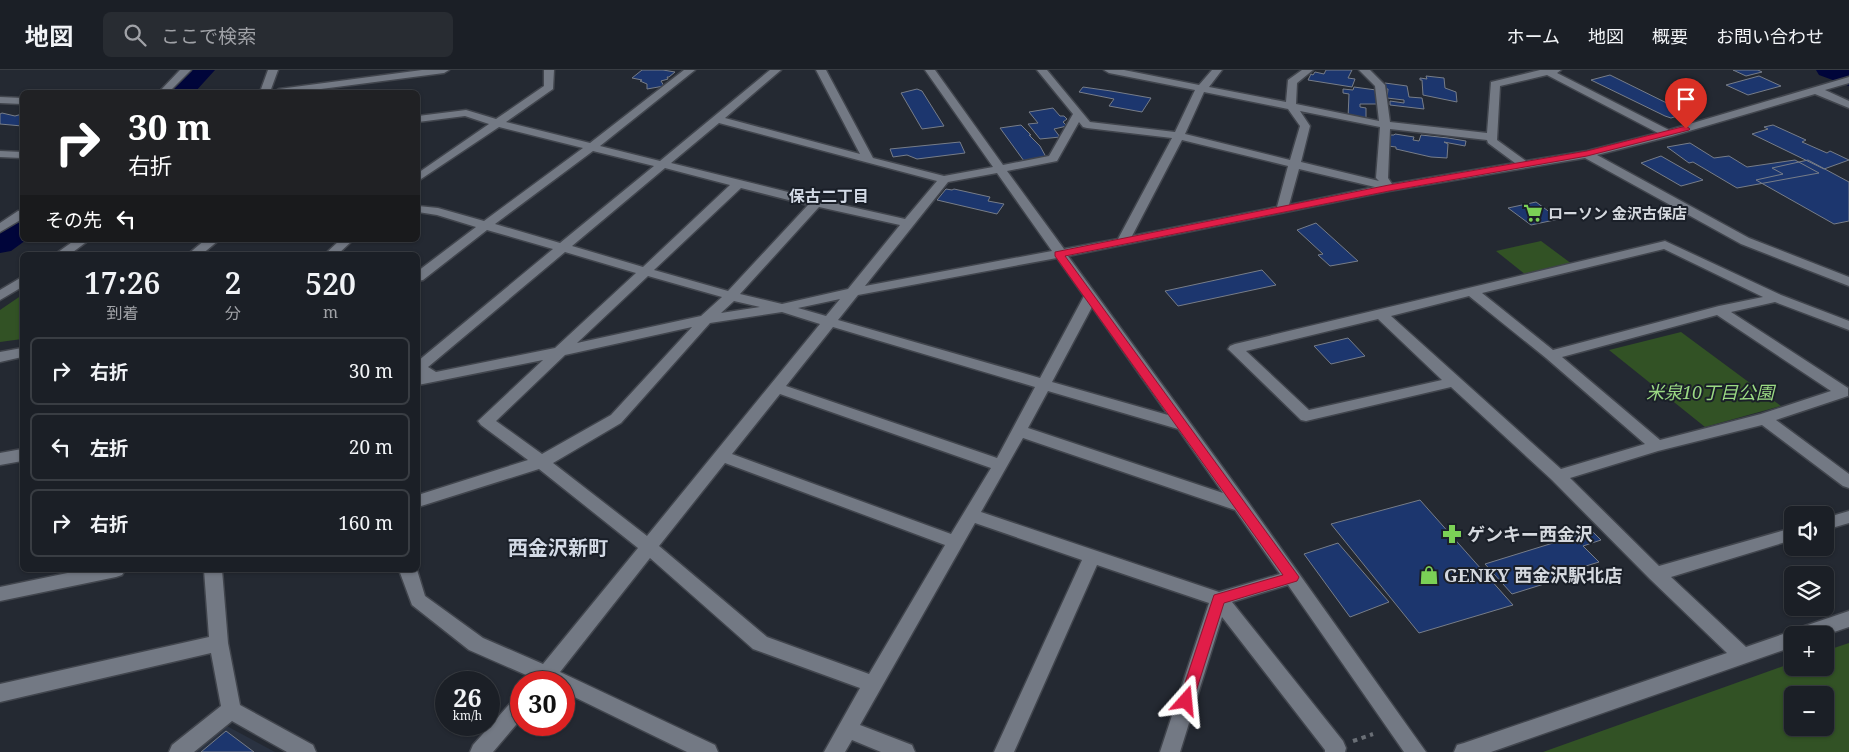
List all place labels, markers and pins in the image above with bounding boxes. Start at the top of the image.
pin [1665,78,1707,129]
supermarket icon: ローソン 金沢古保店 [1522,202,1544,224]
place label: ローソン 金沢古保店 [1548,203,1687,223]
place label: ゲンキー西金沢 [1467,522,1593,546]
pharmacy icon: ゲンキー西金沢 [1441,523,1463,545]
place label: GENKY 西金沢駅北店 [1444,563,1622,587]
shop icon: GENKY 西金沢駅北店 [1418,564,1440,586]

